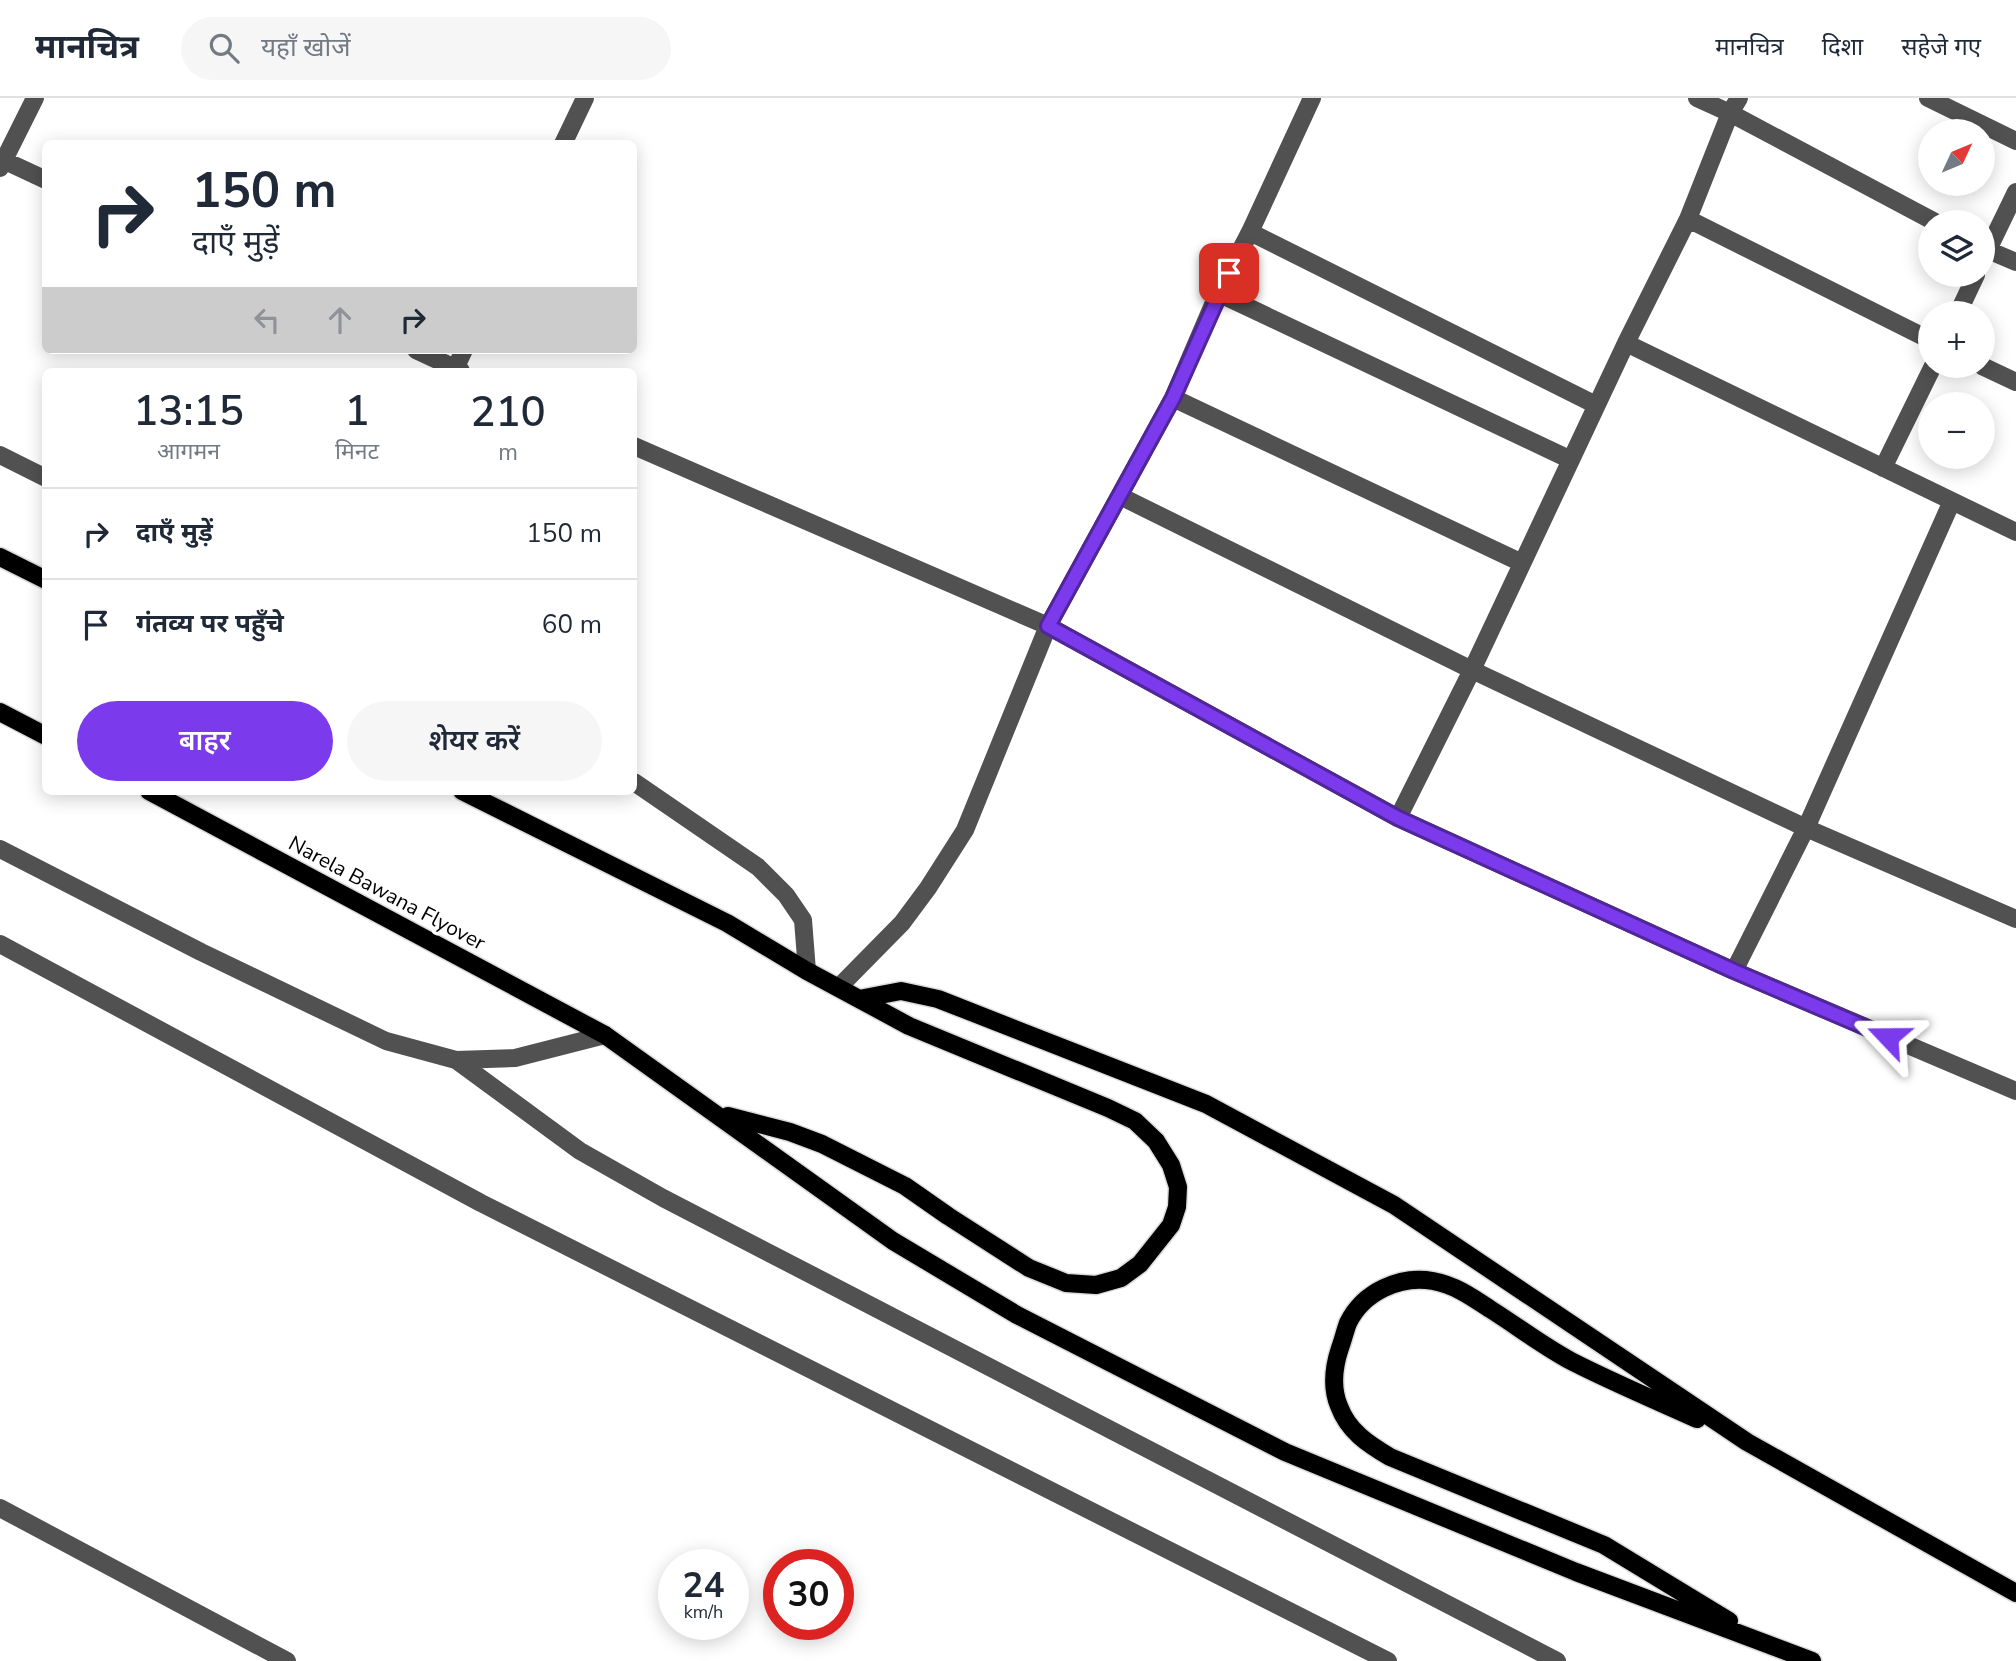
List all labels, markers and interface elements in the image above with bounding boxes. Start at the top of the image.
search box [181,17,671,80]
text: मानचित्र [35,25,139,70]
icon: search [205,29,243,67]
text: यहाँ खोजें [261,30,351,65]
text: मानचित्र [1715,31,1784,63]
text: दिशा [1822,31,1863,63]
text: सहेजे गए [1901,31,1981,63]
north arrow [1918,119,1995,196]
map controls [1918,119,1995,469]
text: 150 m [192,157,336,224]
icon: right [77,168,168,259]
button: layers [1918,210,1995,287]
text: दाएँ मुड़ें [192,221,279,264]
pin [1199,243,1259,303]
icon: arrive [1210,254,1248,292]
icon: left [248,301,286,339]
icon: ahead [321,301,359,339]
icon: right [394,301,432,339]
button: + [1918,301,1995,378]
text: 13:15 [133,383,244,440]
text: 1 [344,383,370,440]
text: 210 [470,384,546,441]
button: − [1918,392,1995,469]
text: आगमन [157,436,220,467]
text: मिनट [335,436,379,467]
text: m [498,437,518,468]
icon: right [77,515,115,553]
text: दाएँ मुड़ें [136,515,213,550]
text: 150 m [526,516,602,551]
icon: arrive [77,606,115,644]
text: गंतव्य पर पहुँचे [136,606,284,641]
text: 60 m [542,607,602,642]
button: बाहर [77,701,333,781]
button: शेयर करें [347,701,602,781]
street label: Narela Bawana Flyover [284,829,491,957]
position arrow [1851,1000,1925,1074]
speed limit sign: 30 [763,1549,854,1640]
text: 24 [682,1562,725,1609]
text: km/h [684,1600,723,1624]

